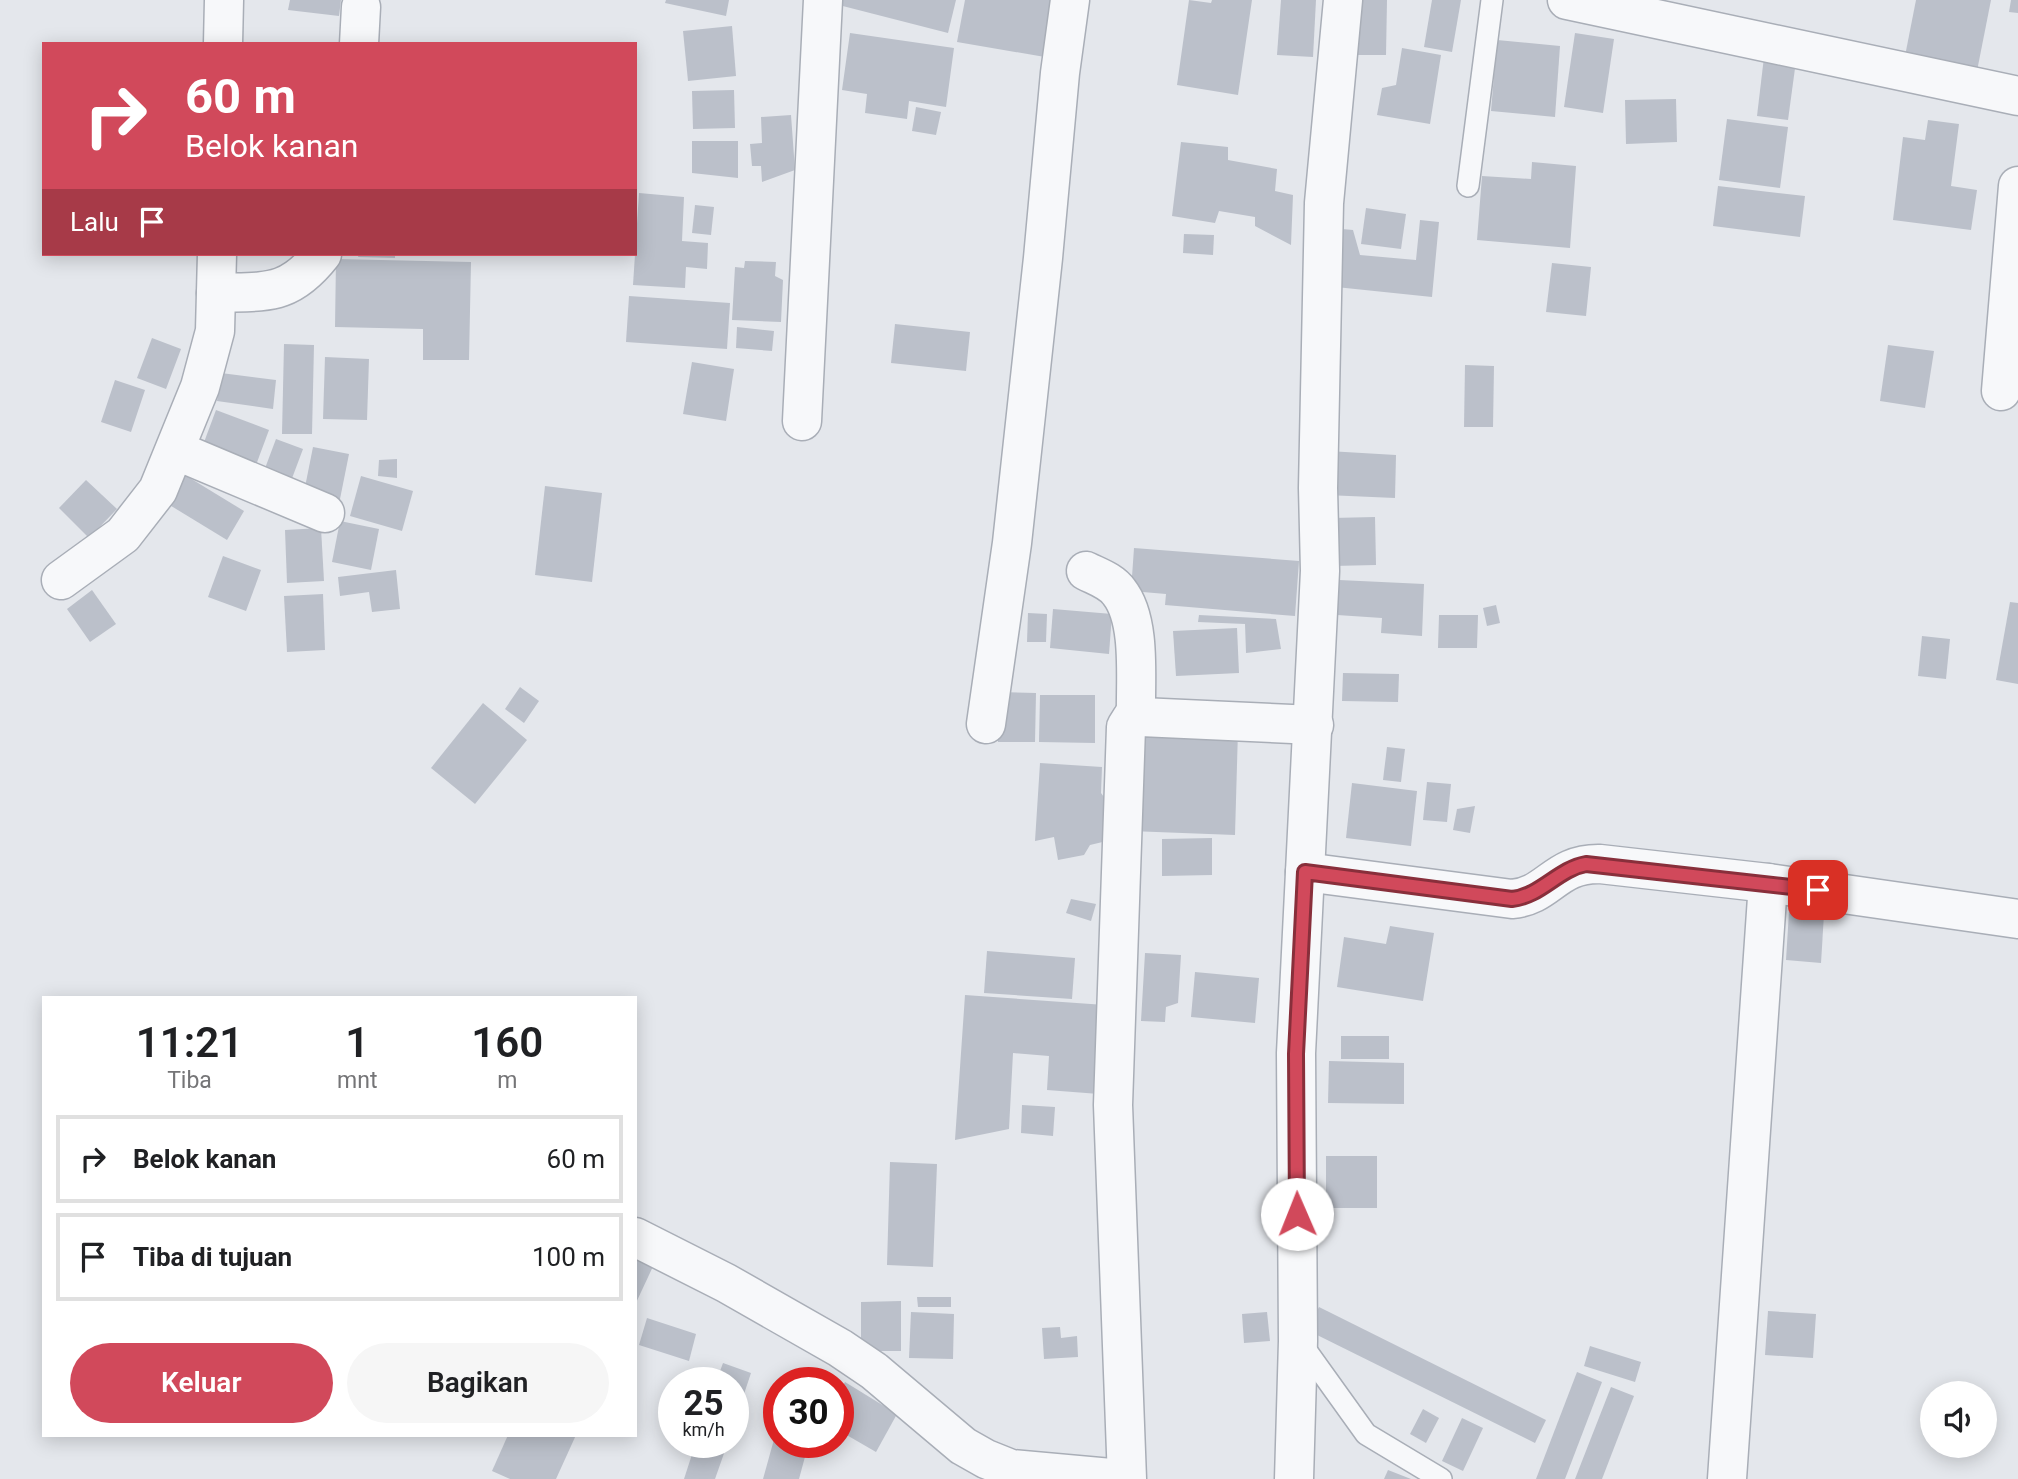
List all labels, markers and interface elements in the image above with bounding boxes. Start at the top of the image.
text: 60 m [185,68,296,125]
icon: right [70,70,161,161]
text: Belok kanan [185,127,358,165]
icon: arrive [133,203,171,241]
text: Lalu [70,207,119,237]
pin [1788,860,1848,920]
icon: arrive [1799,871,1837,909]
text: 11:21 [136,1018,243,1067]
text: 1 [345,1018,369,1067]
text: 160 [471,1018,543,1067]
text: Tiba [167,1067,212,1094]
text: mnt [337,1067,377,1094]
text: m [497,1067,517,1094]
icon: right [74,1140,112,1178]
text: Belok kanan [133,1144,276,1174]
text: 60 m [547,1144,605,1174]
position arrow [1260,1177,1334,1251]
icon: arrive [74,1238,112,1276]
text: Tiba di tujuan [133,1242,292,1272]
text: 100 m [532,1242,605,1272]
button: Keluar [70,1343,333,1423]
button: Bagikan [347,1343,609,1423]
speed limit sign: 30 [763,1367,854,1458]
map controls [1920,1381,1997,1458]
button: sound [1920,1381,1997,1458]
text: 25 [683,1383,724,1424]
text: km/h [682,1419,725,1440]

